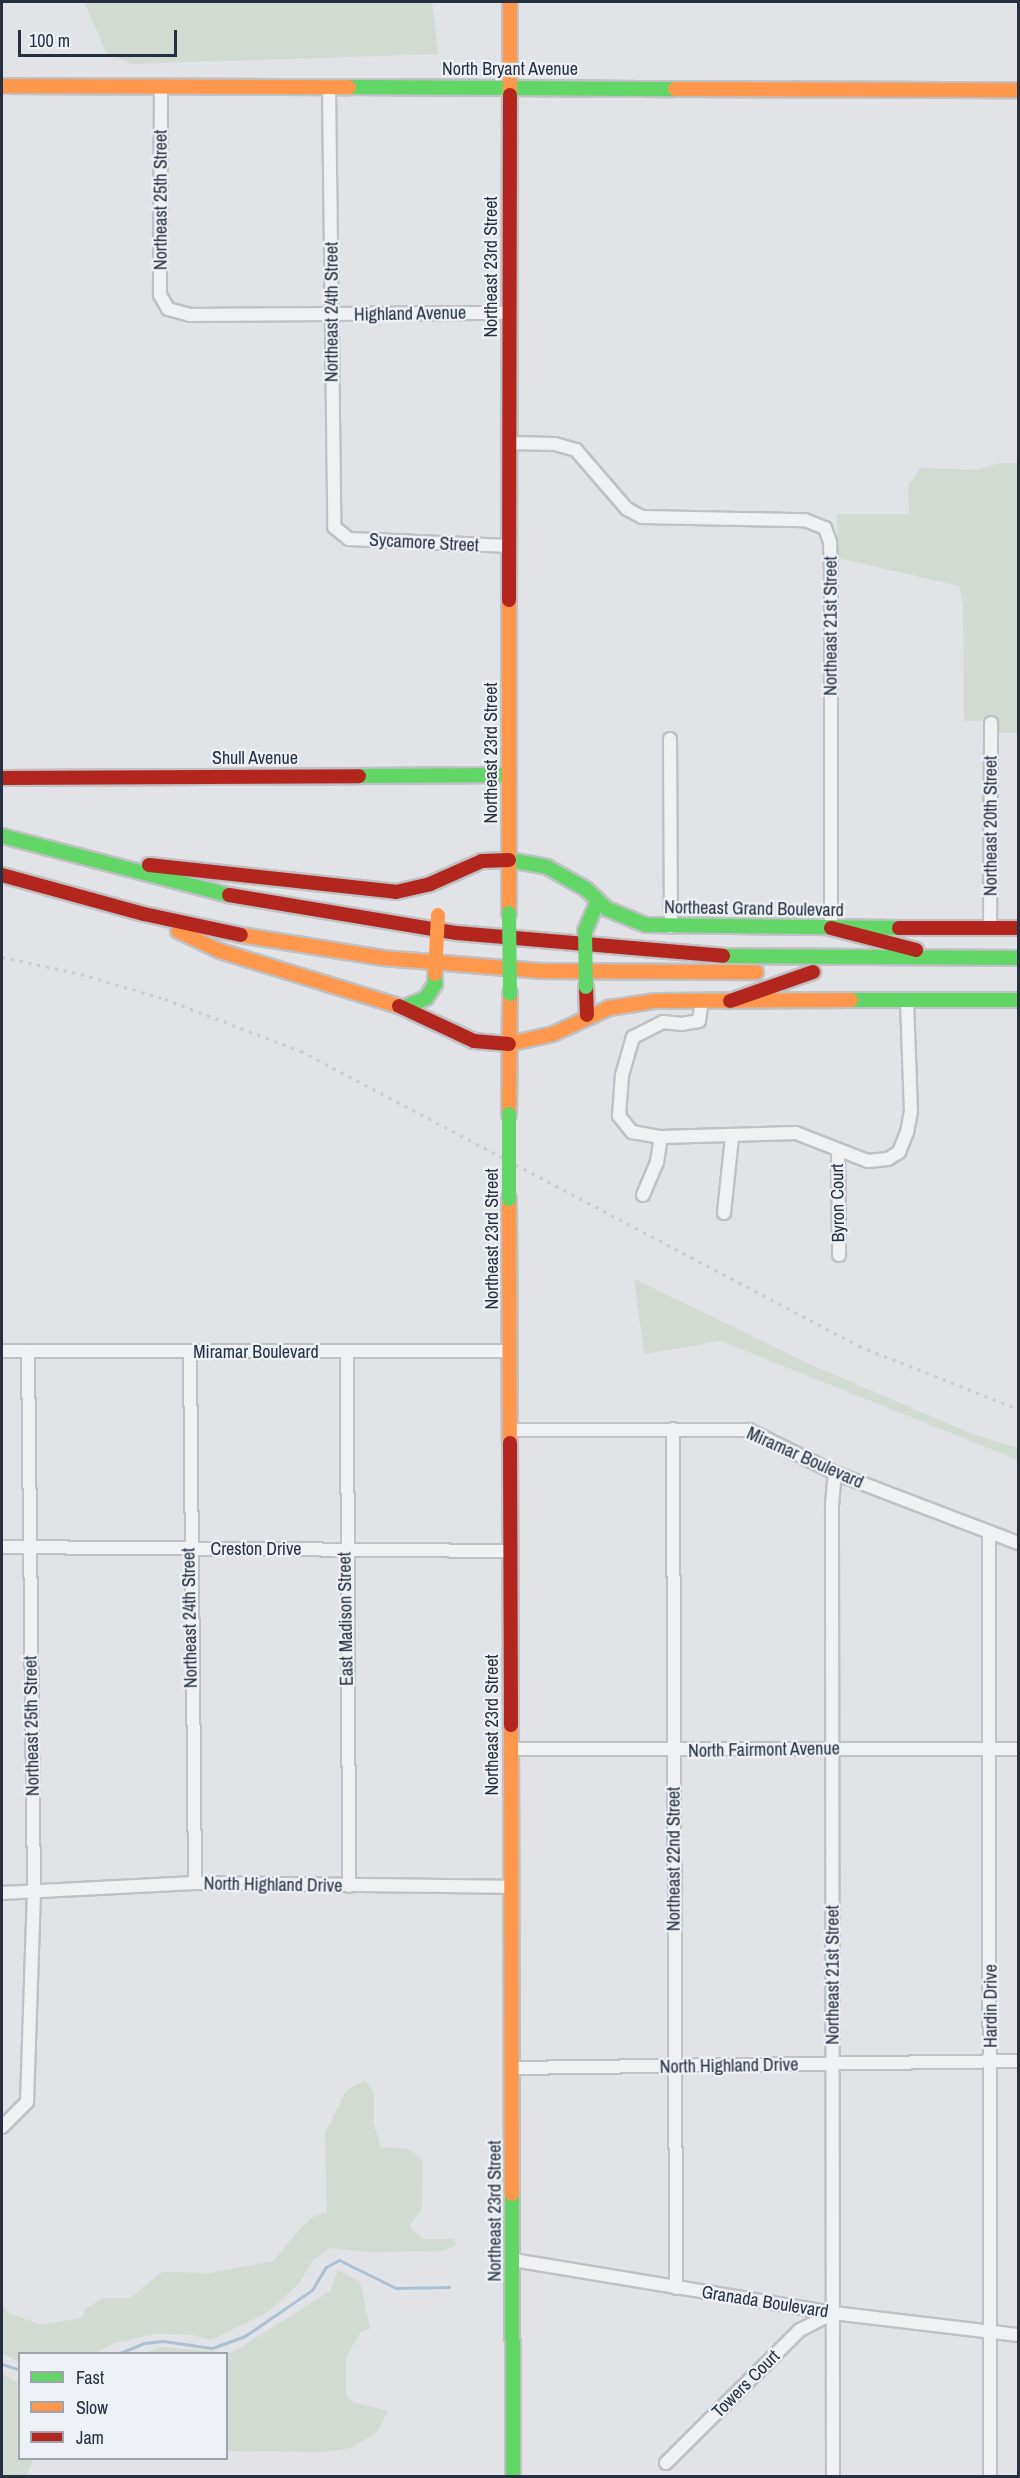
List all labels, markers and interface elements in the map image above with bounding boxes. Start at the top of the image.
scale bar [21,18,180,56]
text: 100 m [29,28,70,53]
street label: North Bryant Avenue [442,58,578,80]
street label: Northeast 25th Street [150,130,172,270]
street label: Northeast 23rd Street [480,196,502,338]
street label: Northeast 24th Street [321,242,343,382]
street label: Highland Avenue [353,302,467,326]
street label: Sycamore Street [369,529,479,557]
street label: Northeast 21st Street [820,556,842,696]
street label: Northeast 23rd Street [480,682,502,824]
street label: Shull Avenue [212,747,298,769]
street label: Northeast 20th Street [980,756,1002,896]
street label: Northeast Grand Boulevard [664,897,844,921]
street label: Byron Court [827,1163,849,1243]
street label: Northeast 23rd Street [481,1168,503,1310]
street label: Miramar Boulevard [193,1341,319,1363]
street label: Miramar Boulevard [743,1423,867,1493]
street label: Creston Drive [210,1538,302,1560]
street label: Northeast 24th Street [178,1548,202,1688]
street label: East Madison Street [334,1552,358,1686]
street label: Northeast 23rd Street [481,1654,503,1796]
street label: Northeast 25th Street [20,1656,44,1796]
street label: North Fairmont Avenue [688,1738,840,1762]
street label: Northeast 22nd Street [663,1787,685,1931]
street label: North Highland Drive [204,1873,342,1897]
street label: Northeast 21st Street [822,1905,844,2045]
street label: Hardin Drive [980,1964,1002,2048]
street label: North Highland Drive [660,2054,798,2078]
street label: Northeast 23rd Street [484,2140,506,2282]
street label: Granada Boulevard [700,2281,830,2323]
street label: Towers Court [708,2346,784,2422]
legend [18,2352,228,2460]
text: Fast [76,2365,104,2390]
text: Slow [76,2395,108,2420]
text: Jam [76,2425,104,2450]

